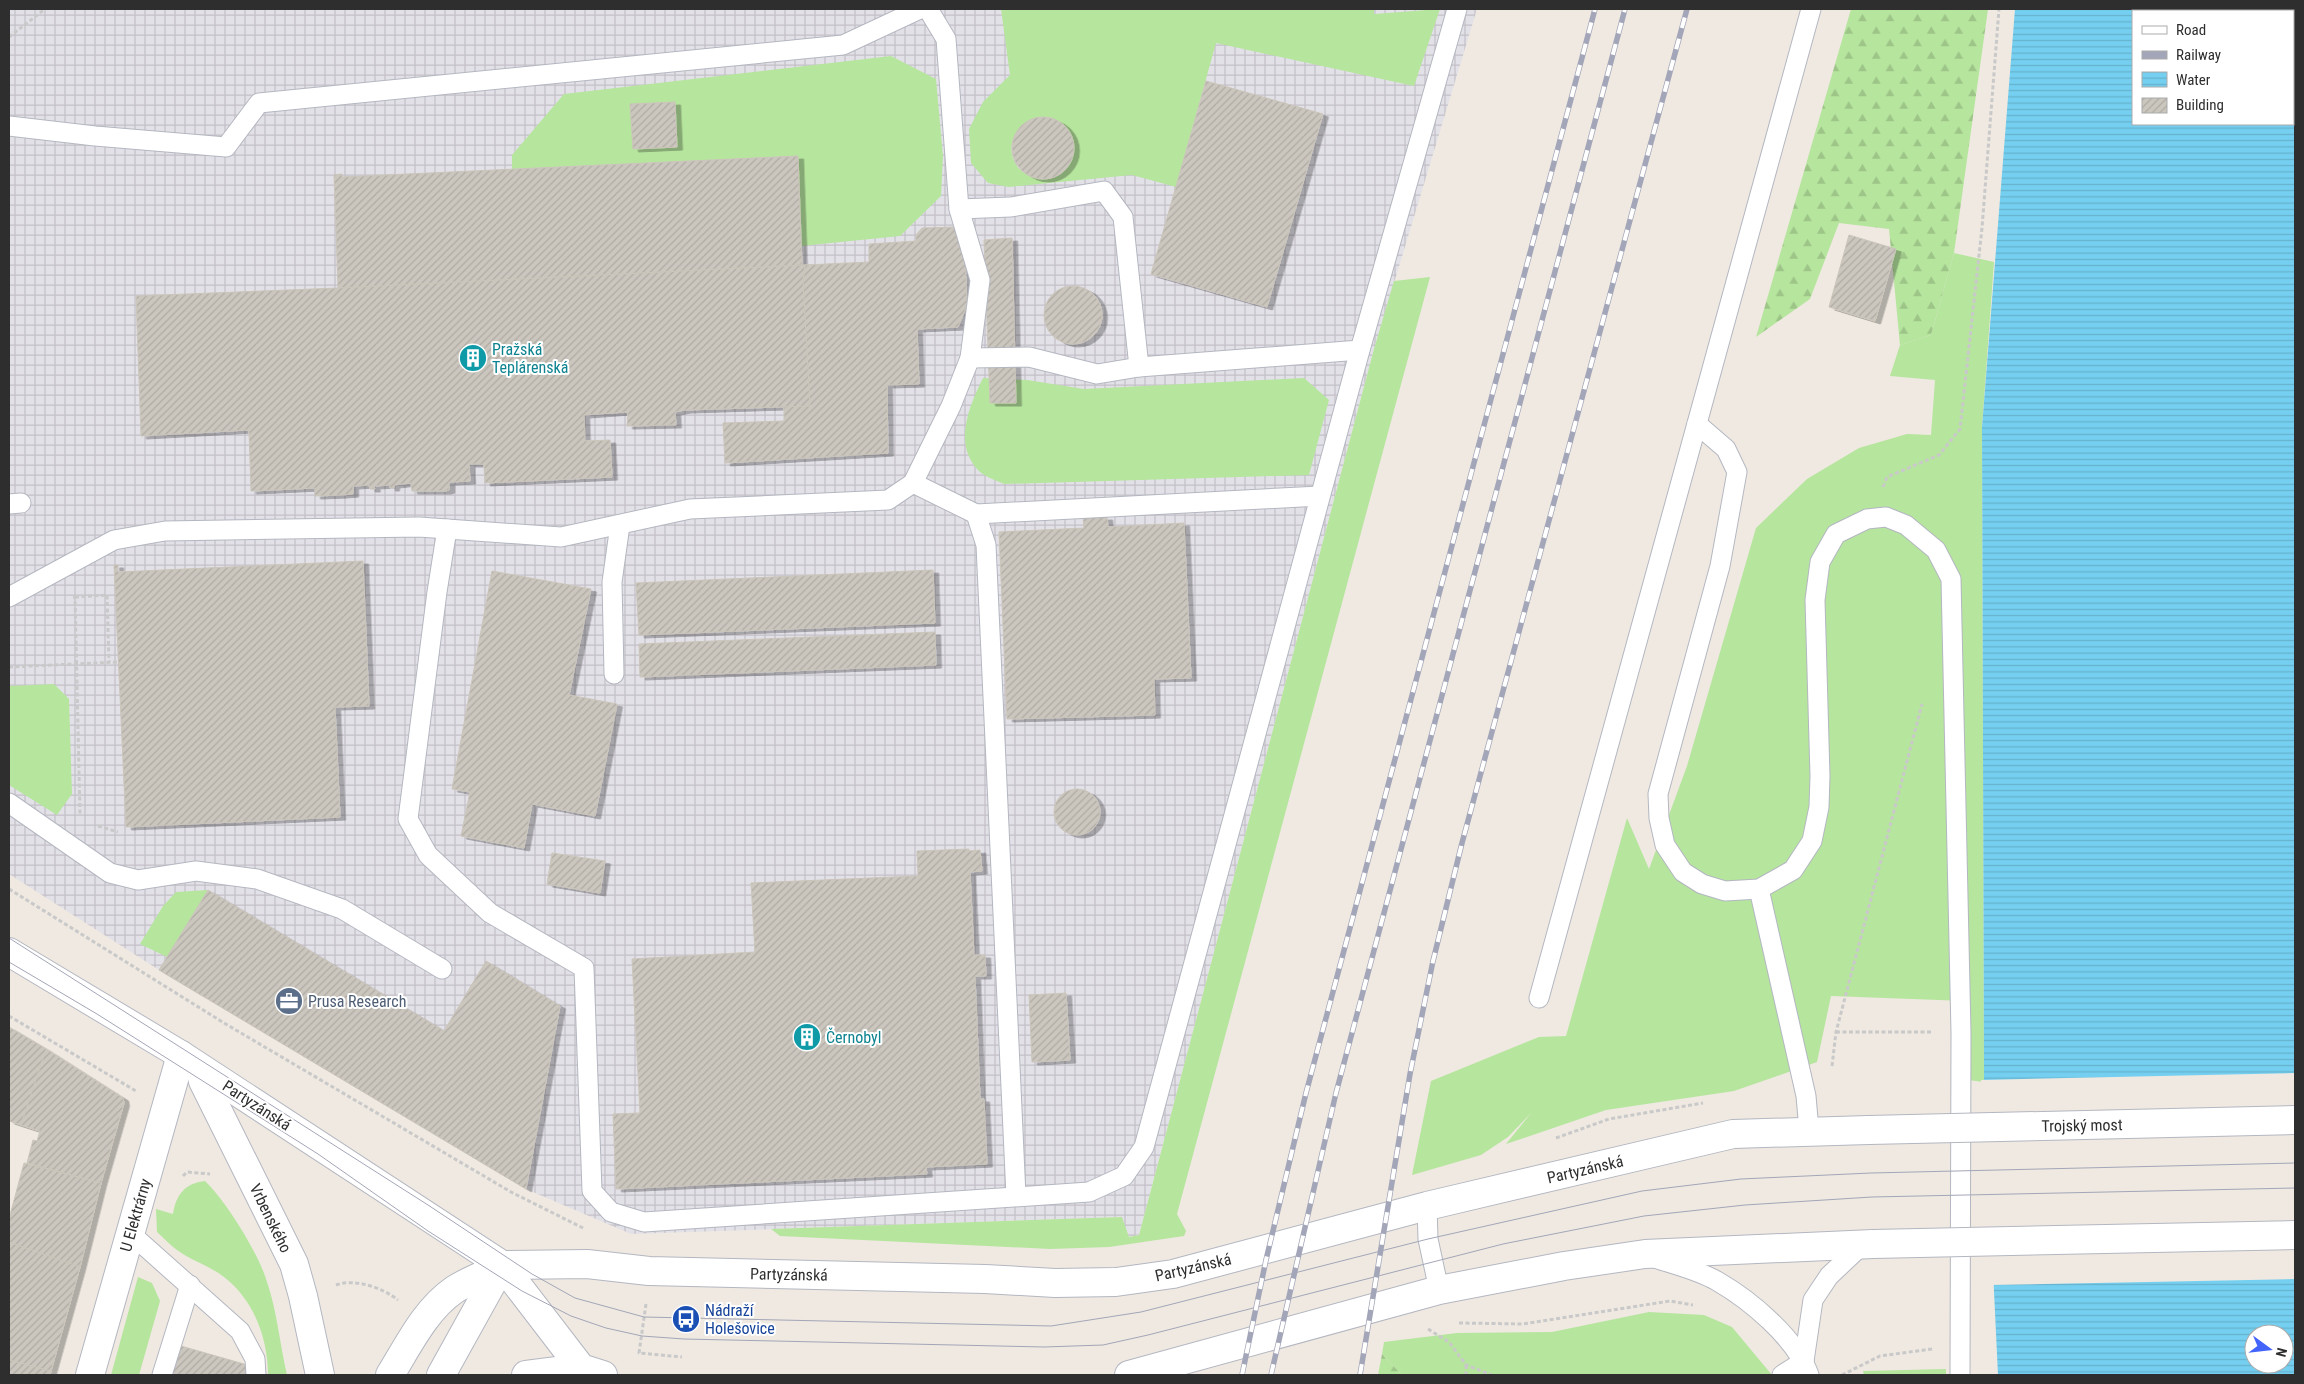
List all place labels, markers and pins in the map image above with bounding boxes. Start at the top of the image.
place label: Pražská Teplárenská [492,340,568,377]
building icon: Pražská Teplárenská [458,343,488,373]
office icon: Prusa Research [274,986,304,1016]
place label: Prusa Research [308,992,406,1011]
building icon: Černobyl [792,1022,822,1052]
place label: Černobyl [826,1027,881,1047]
place label: Nádraží Holešovice [705,1301,775,1338]
bus stop icon: Nádraží Holešovice [671,1304,701,1334]

